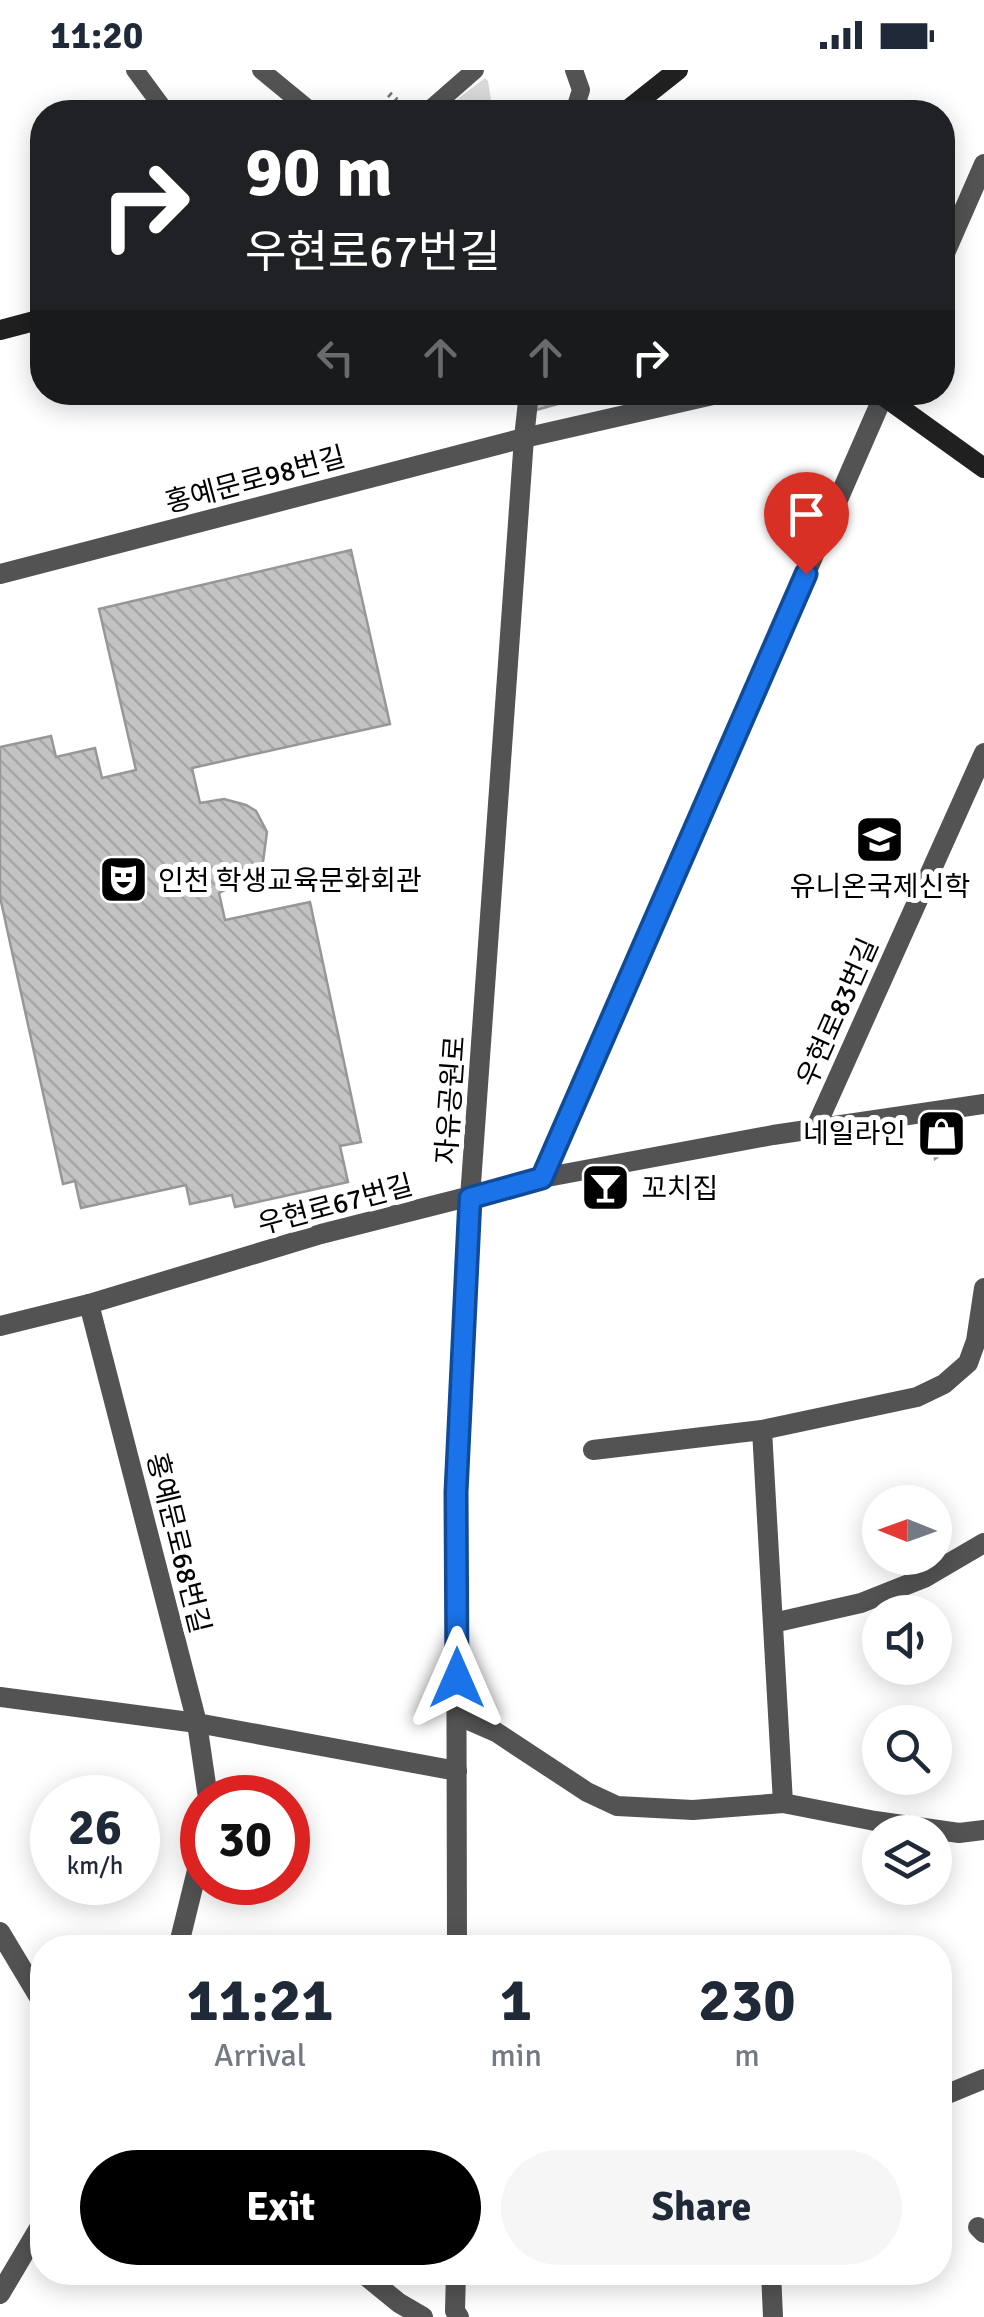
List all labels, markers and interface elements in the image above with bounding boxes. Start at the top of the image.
text: 11:20 [50,12,143,59]
text: 90 m [245,129,393,215]
icon: right [80,140,210,270]
text: 우현로67번길 [245,225,501,280]
icon: left [308,330,363,385]
icon: ahead [413,330,468,385]
icon: ahead [518,330,573,385]
icon: right [623,330,678,385]
street label: 홍예문로98번길 [162,440,349,520]
pin [764,472,849,575]
icon: arrive [779,487,834,542]
school or university icon: 유니온국제신학 [854,813,906,865]
theatre icon: 인천 학생교육문화회관 [97,854,149,906]
place label: 인천 학생교육문화회관 [158,864,422,898]
place label: 유니온국제신학 [790,870,970,904]
street label: 우현로83번길 [790,933,886,1092]
street label: 자유공원로 [430,1035,472,1166]
shop icon: 네일라인 [915,1107,967,1159]
place label: 네일라인 [803,1117,906,1151]
bar icon: 꼬치집 [580,1162,632,1214]
street label: 우현로67번길 [254,1168,416,1242]
place label: 꼬치집 [641,1172,718,1206]
street label: 홍예문로68번길 [139,1449,217,1637]
north arrow [862,1485,952,1575]
map controls [862,1485,952,1905]
button: sound [862,1595,952,1685]
position arrow [405,1626,509,1730]
button: search [862,1705,952,1795]
speed limit sign: 30 [180,1775,310,1905]
text: 26 [68,1797,122,1859]
button: layers [862,1815,952,1905]
text: km/h [67,1850,123,1881]
text: 11:21 [186,1964,334,2038]
text: 1 [500,1964,532,2038]
text: 230 [698,1964,796,2038]
text: Arrival [214,2036,306,2075]
text: min [490,2036,542,2075]
text: m [734,2036,760,2075]
button: Exit [80,2150,481,2265]
button: Share [501,2150,902,2265]

